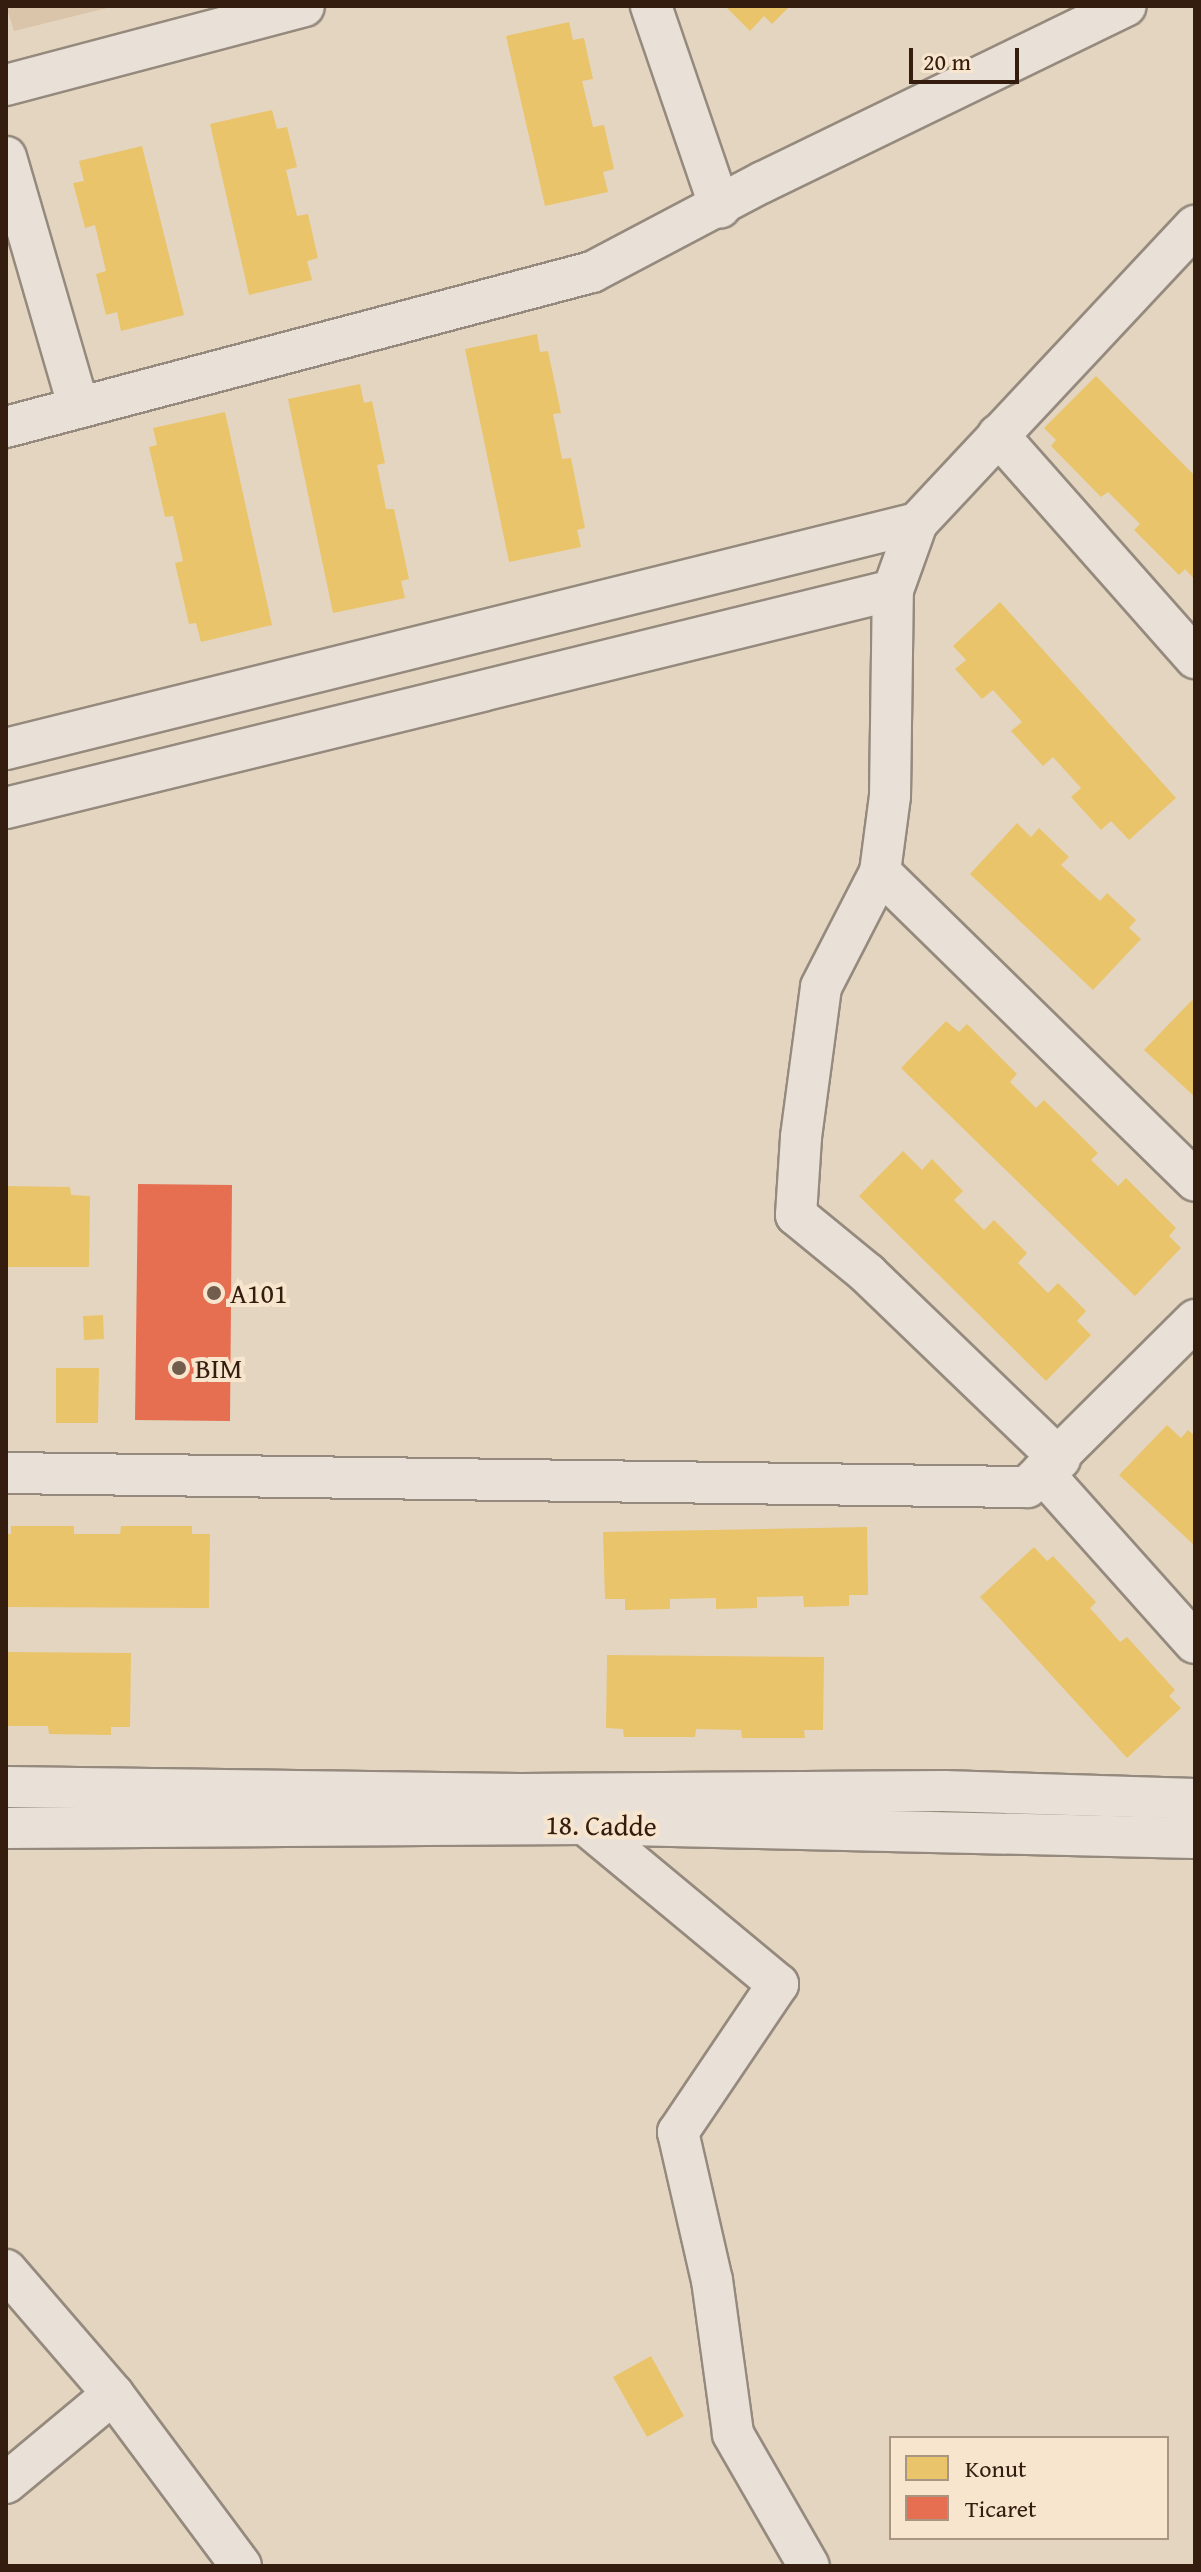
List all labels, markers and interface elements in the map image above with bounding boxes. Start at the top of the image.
scale bar [913,32,1023,82]
text: 20 m [923,44,971,79]
place label: A101 [230,1276,287,1310]
marker: A101 [205,1284,223,1302]
place label: BIM [195,1351,242,1385]
marker: BIM [170,1359,188,1377]
street label: 18. Cadde [545,1807,657,1843]
legend [889,2436,1169,2540]
text: Konut [965,2451,1026,2486]
text: Ticaret [965,2491,1036,2526]

